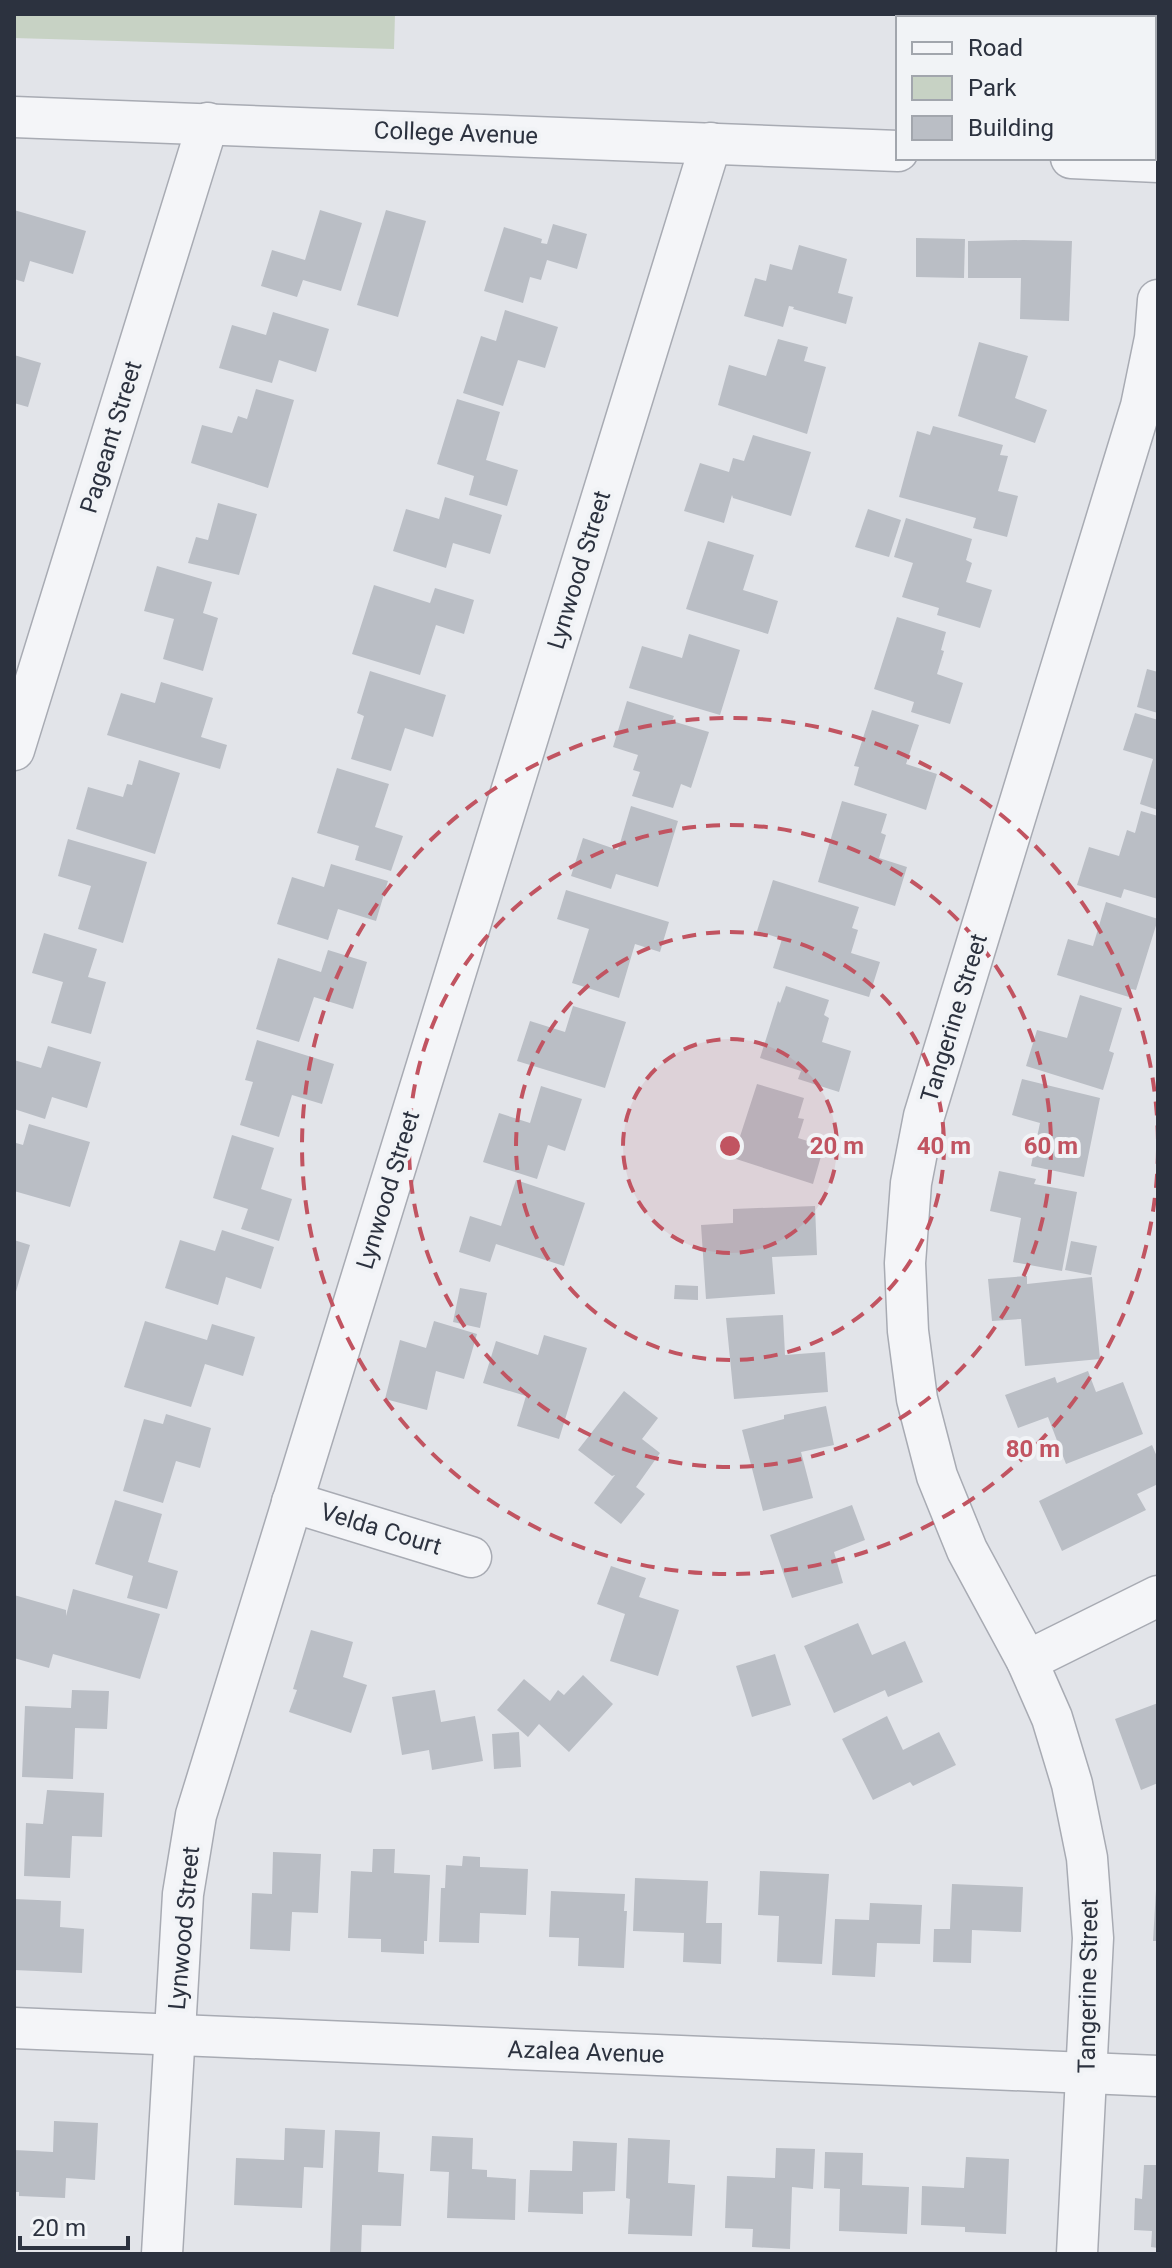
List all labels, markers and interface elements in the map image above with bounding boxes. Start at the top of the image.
legend [896,16,1156,160]
text: Road [968,34,1023,62]
text: Park [968,74,1017,102]
text: Building [968,114,1054,142]
street label: College Avenue [373,116,539,150]
street label: Pageant Street [75,357,147,516]
street label: Lynwood Street [542,487,616,653]
street label: Tangerine Street [915,930,993,1106]
street label: Lynwood Street [351,1107,425,1273]
centre of rings [716,1132,744,1160]
text: 20 m [810,1132,864,1160]
text: 40 m [917,1132,971,1160]
text: 60 m [1024,1132,1078,1160]
text: 80 m [1006,1435,1060,1463]
street label: Velda Court [317,1497,445,1561]
street label: Lynwood Street [163,1845,205,2011]
street label: Tangerine Street [1072,1898,1104,2074]
street label: Azalea Avenue [507,2035,665,2069]
scale bar [20,2200,128,2250]
text: 20 m [32,2214,86,2242]

